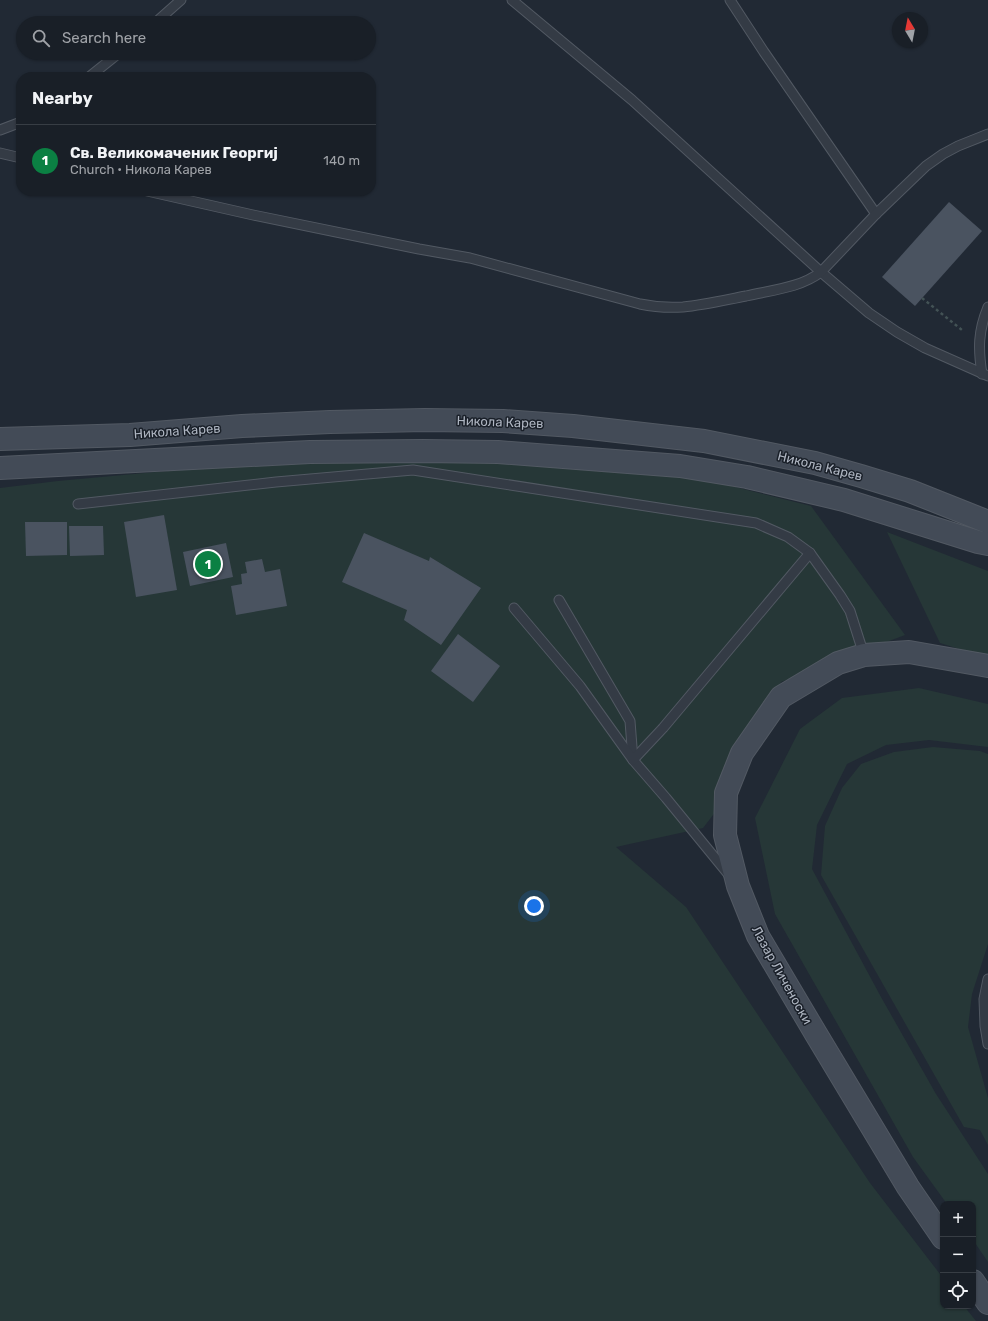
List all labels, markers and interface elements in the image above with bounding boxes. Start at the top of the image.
north arrow [892,12,928,48]
search box [16,16,376,60]
icon: search [30,27,52,49]
text: Search here [62,29,146,47]
text: Nearby [32,88,93,108]
text: Св. Великомаченик Георгиј [70,144,278,162]
text: 1 [42,153,48,168]
text: 140 m [323,153,360,168]
text: Church · Никола Карев [70,162,212,177]
street label: Никола Карев [456,413,544,431]
street label: Никола Карев [133,420,221,442]
street label: Никола Карев [776,448,864,484]
pin: 1 [195,549,221,579]
your location [524,896,544,916]
street label: Лазар Личеноски [749,923,815,1027]
map controls [940,1201,976,1309]
button: + [940,1201,976,1237]
button: − [940,1237,976,1273]
button: locate [940,1273,976,1309]

